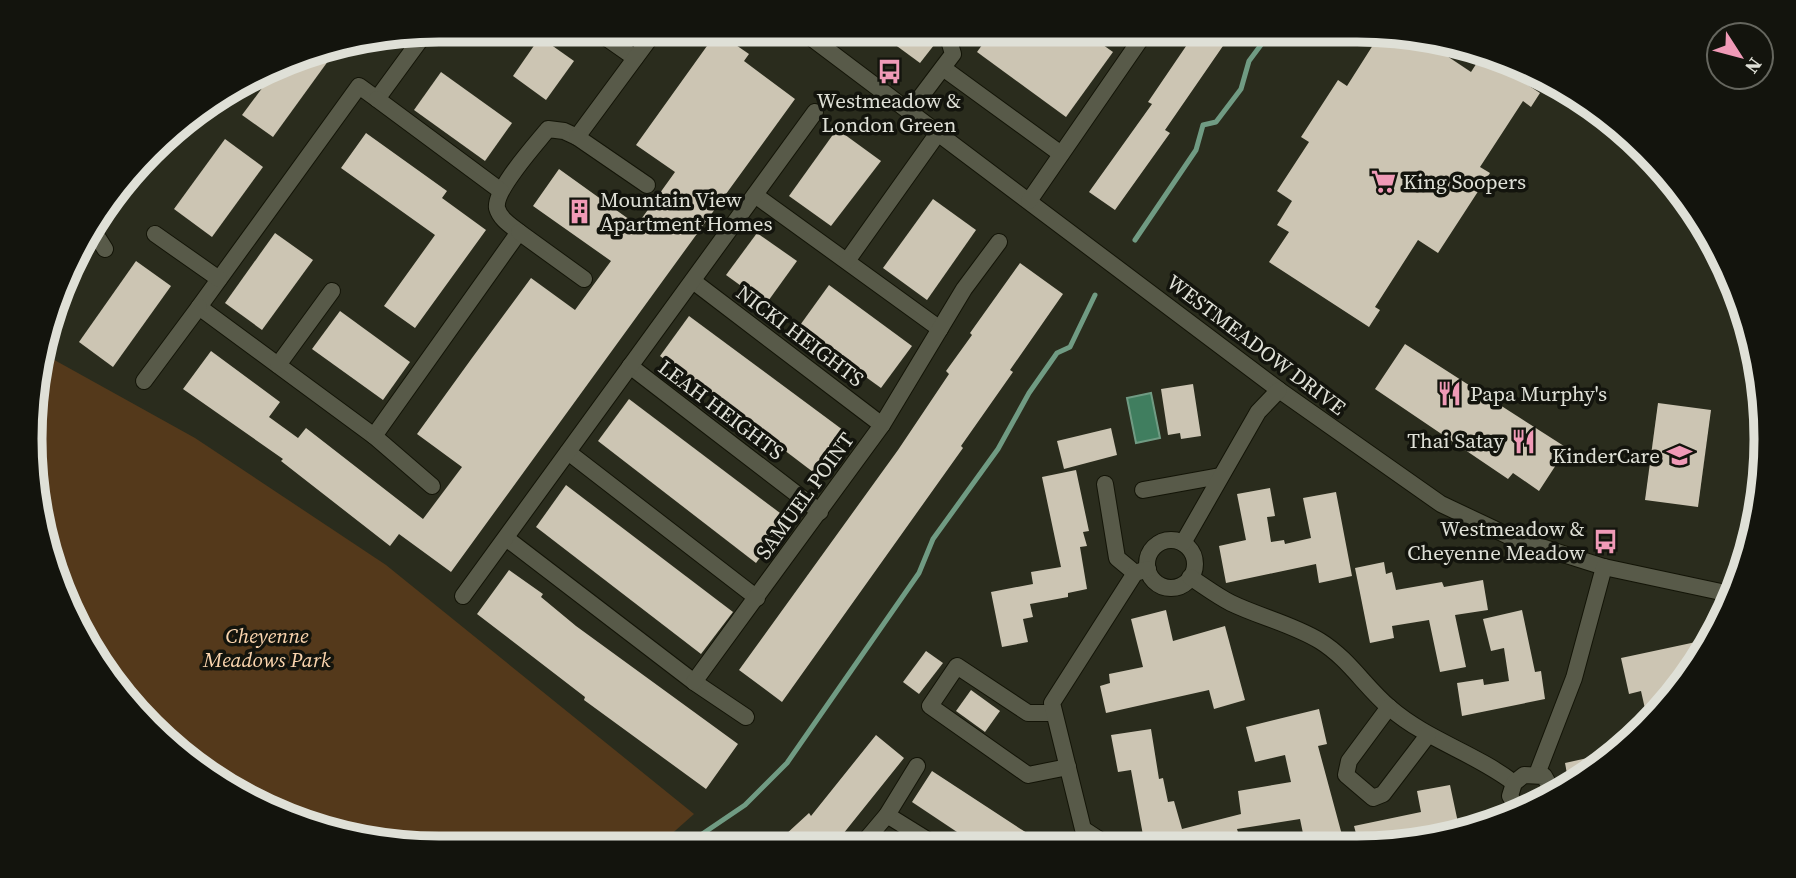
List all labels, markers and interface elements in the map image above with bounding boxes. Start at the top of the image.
north arrow [1705,21,1775,91]
text: N [1739,53,1768,79]
bus stop icon: Westmeadow & London Green [875,58,903,86]
place label: Westmeadow & London Green [817,86,961,139]
place label: King Soopers [1403,167,1526,196]
supermarket icon: King Soopers [1369,168,1397,196]
place label: Mountain View Apartment Homes [600,185,773,238]
building icon: Mountain View Apartment Homes [566,198,594,226]
street label: WESTMEADOW DRIVE [1161,268,1352,422]
street label: NICKI HEIGHTS [730,278,870,393]
street label: LEAH HEIGHTS [652,353,790,466]
place label: Papa Murphy's [1470,379,1607,408]
restaurant icon: Papa Murphy's [1436,380,1464,408]
street label: SAMUEL POINT [749,426,861,565]
place label: Thai Satay [1407,426,1504,455]
restaurant icon: Thai Satay [1510,427,1538,455]
place label: KinderCare [1552,441,1660,470]
school or university icon: KinderCare [1666,442,1694,470]
place label: Westmeadow & Cheyenne Meadow [1407,514,1585,567]
bus stop icon: Westmeadow & Cheyenne Meadow [1591,527,1619,555]
park label: Cheyenne Meadows Park [202,621,331,674]

